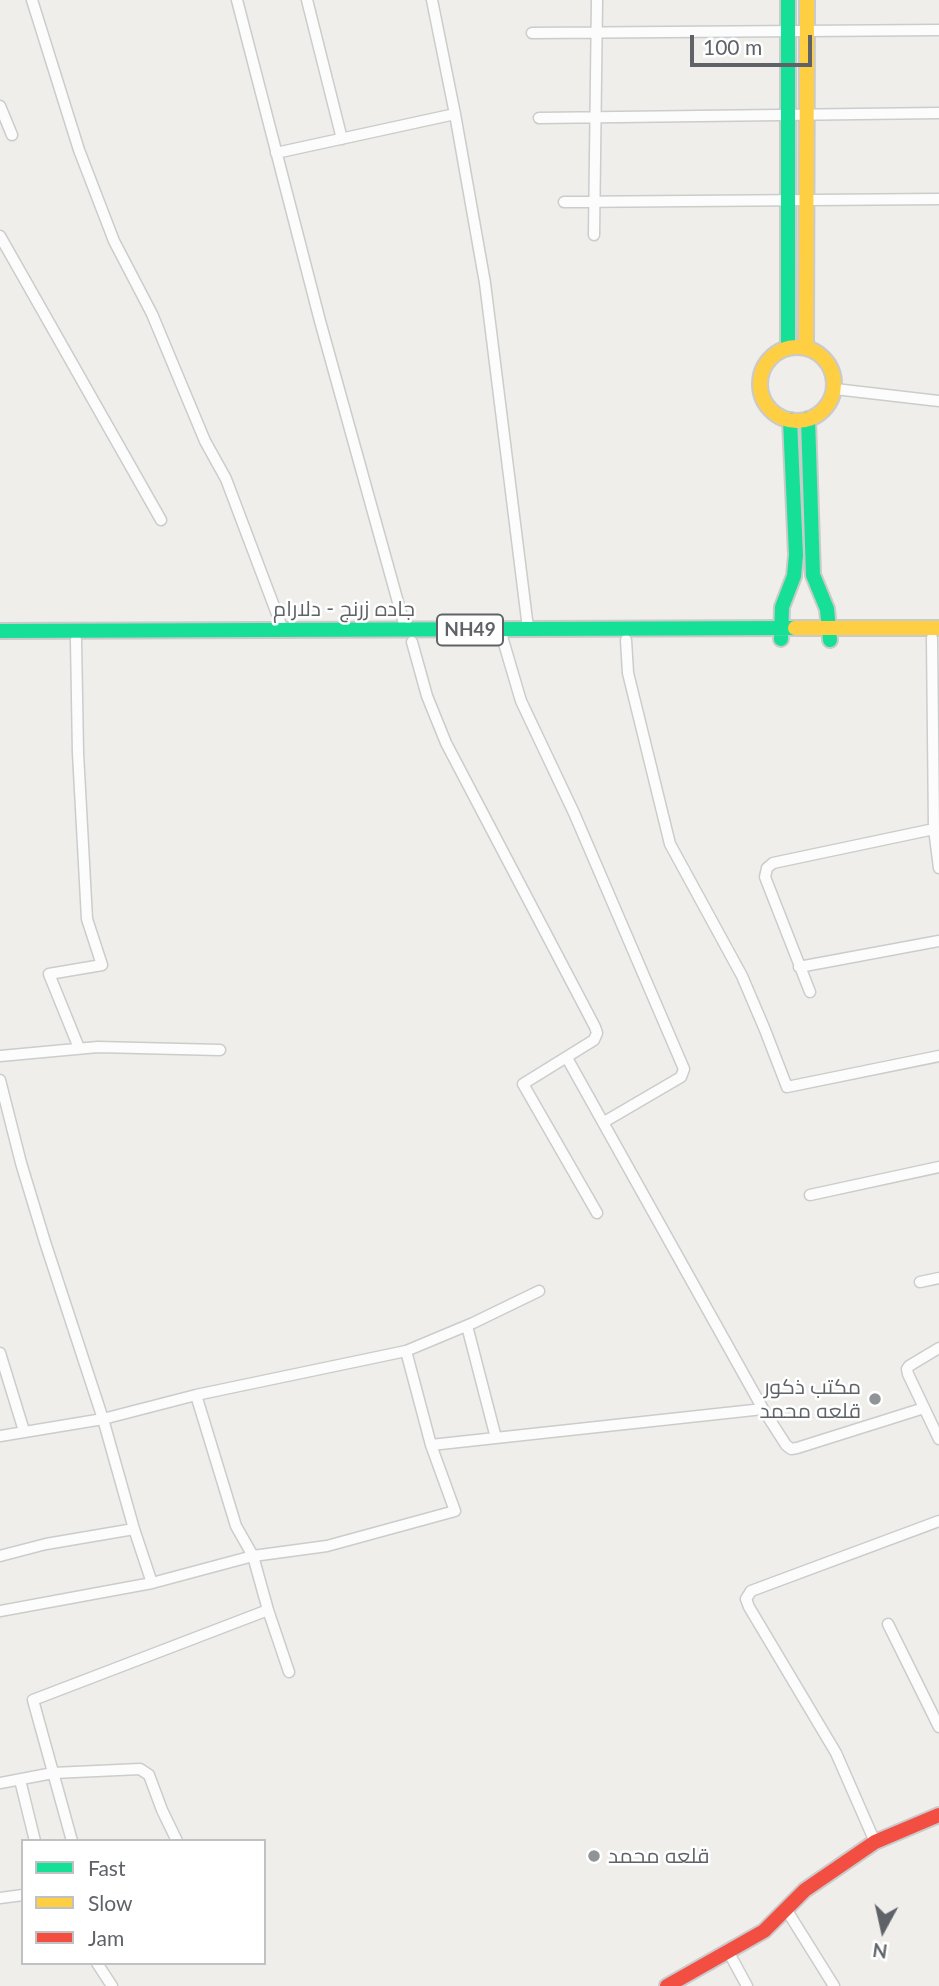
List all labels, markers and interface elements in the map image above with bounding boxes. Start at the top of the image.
scale bar [694,21,816,65]
text: 100 m [703,34,762,59]
street label: جاده زرنج - دلارام [273,596,415,622]
road number: NH49 [437,614,503,646]
place label: مکتب ذکور قلعه محمد [759,1374,861,1424]
marker: مکتب ذکور قلعه محمد [867,1391,883,1407]
legend [21,1839,266,1965]
place label: قلعه محمد [608,1843,710,1869]
marker: قلعه محمد [586,1848,602,1864]
text: Fast [88,1855,125,1880]
text: Slow [88,1890,132,1915]
north arrow [848,1895,918,1965]
text: Jam [88,1925,124,1950]
text: N [871,1939,889,1964]

